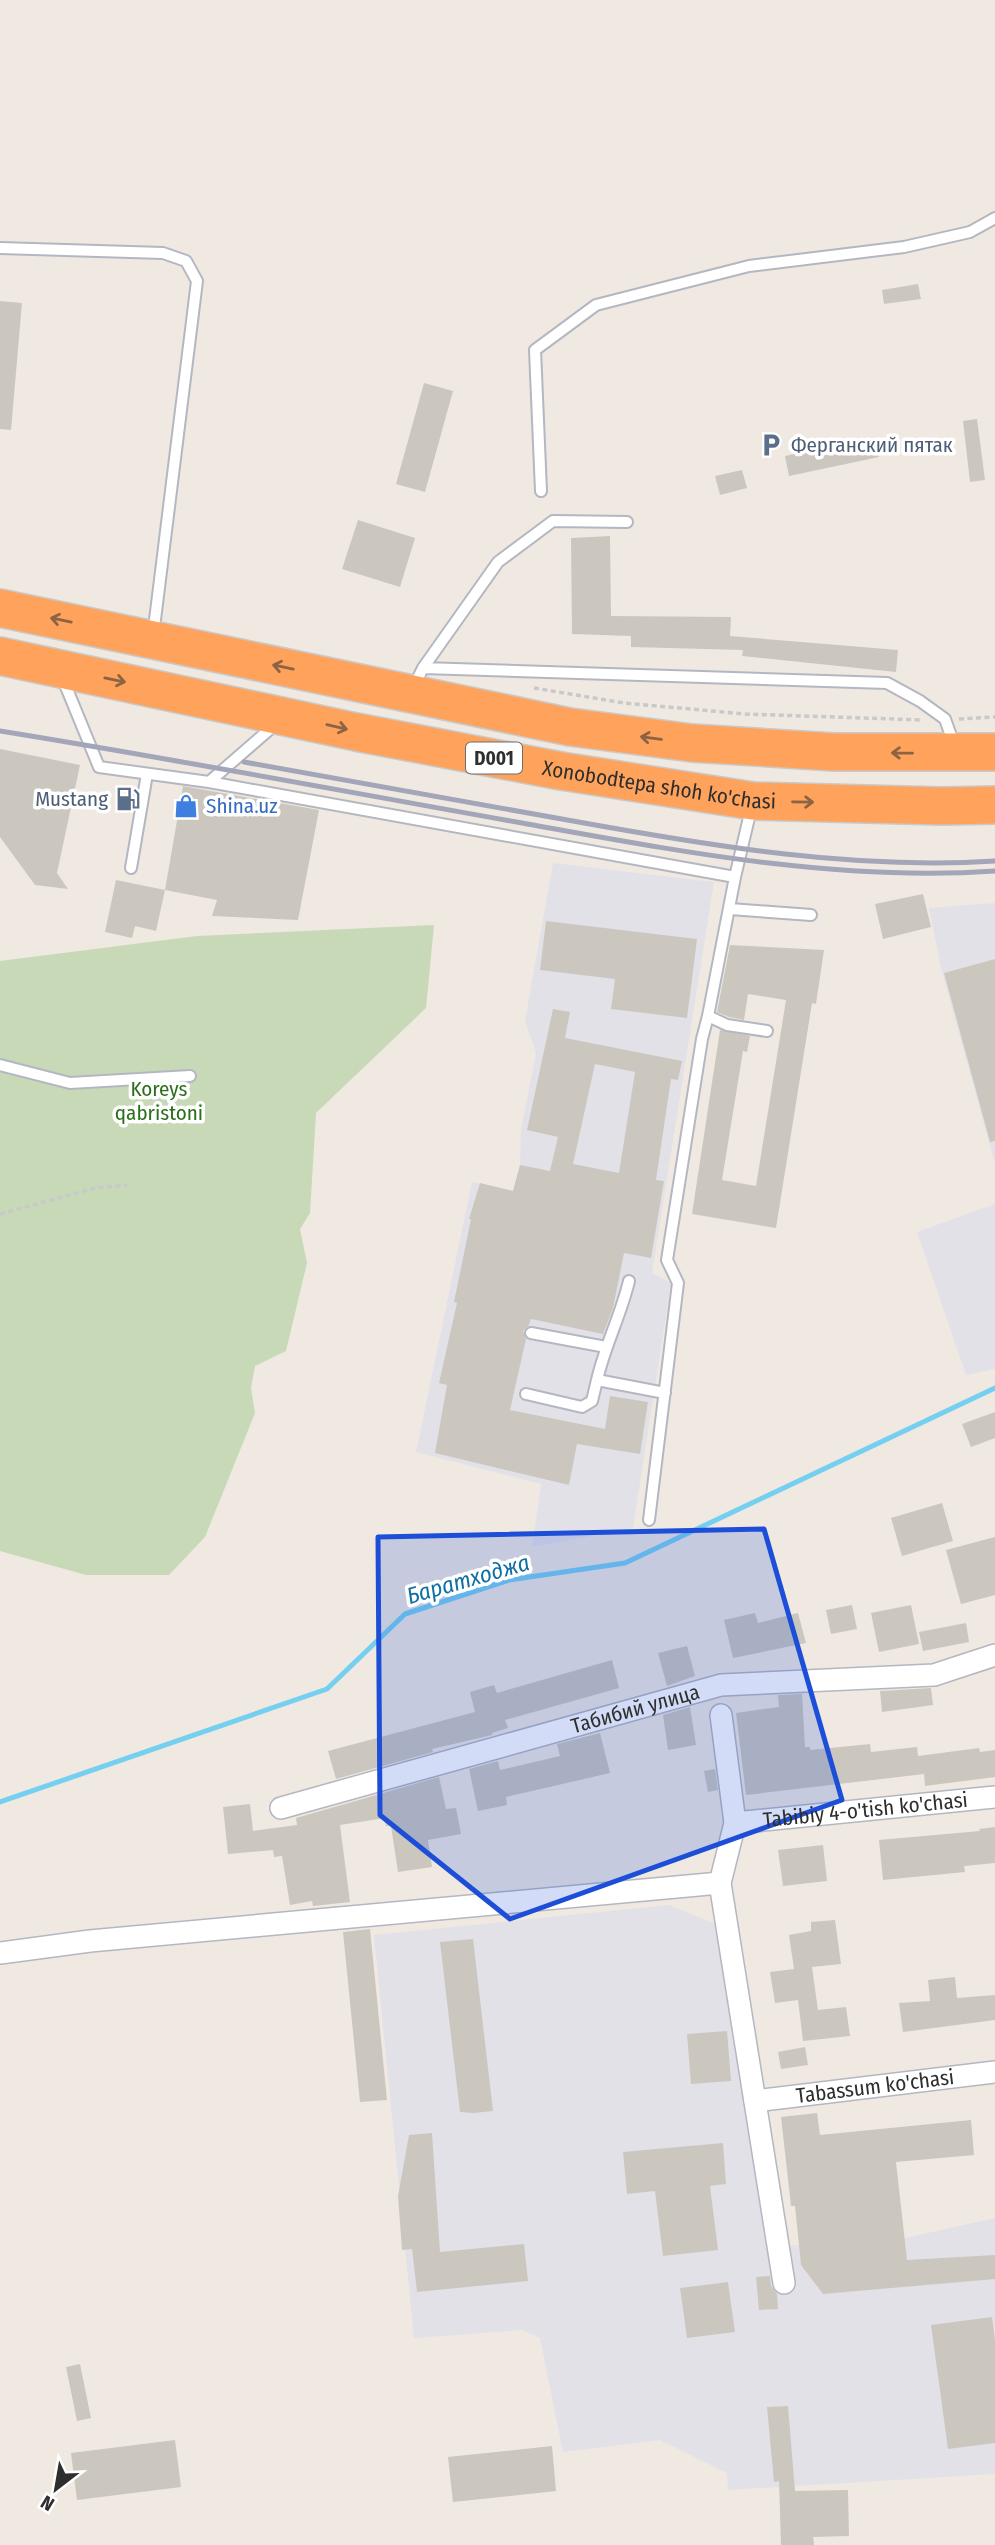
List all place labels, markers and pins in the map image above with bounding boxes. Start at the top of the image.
parking icon: Ферганский пятак [757,431,785,459]
place label: Ферганский пятак [791,432,953,458]
fuel station icon: Mustang [114,785,142,813]
place label: Mustang [35,786,108,812]
shop icon: Shina.uz [172,792,200,820]
place label: Shina.uz [206,793,278,819]

